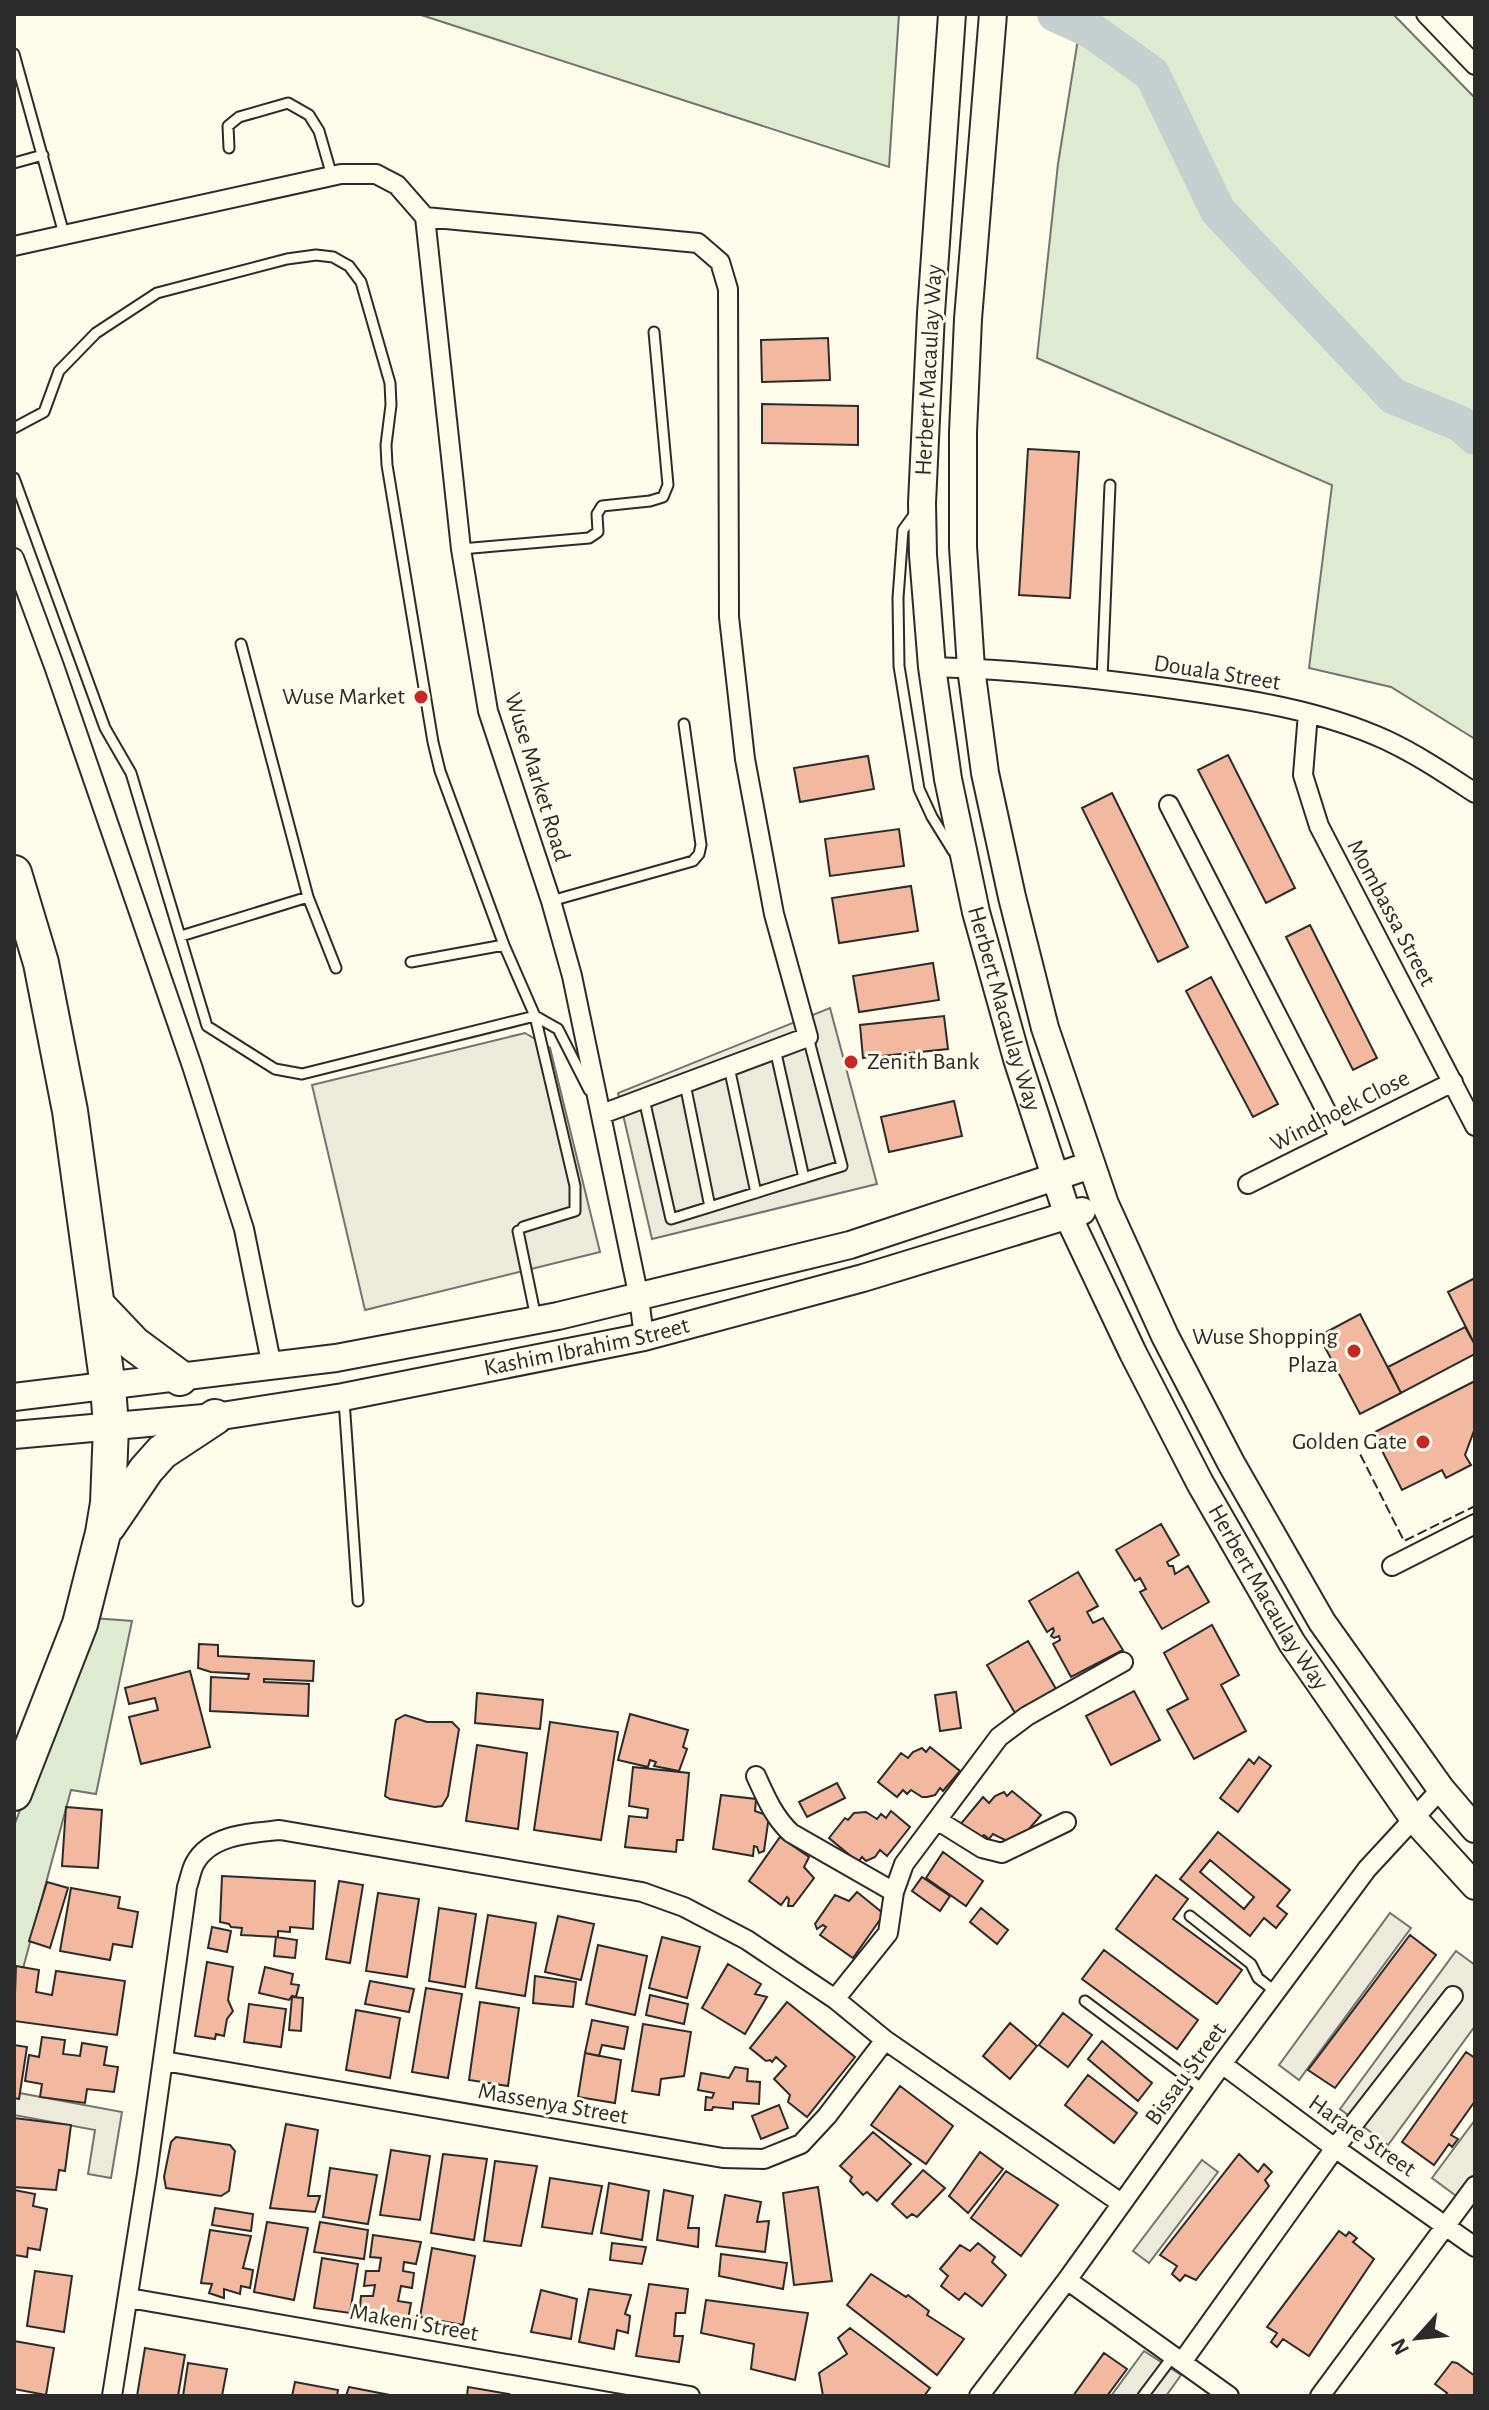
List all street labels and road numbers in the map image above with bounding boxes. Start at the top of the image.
street label: Herbert Macaulay Way [911,264,947,476]
street label: Douala Street [1152,651,1282,695]
street label: Wuse Market Road [500,690,574,864]
street label: Mombassa Street [1342,836,1440,990]
street label: Herbert Macaulay Way [963,904,1045,1114]
street label: Windhoek Close [1267,1066,1413,1156]
street label: Kashim Ibrahim Street [482,1313,692,1381]
street label: Herbert Macaulay Way [1203,1501,1333,1695]
street label: Bissau Street [1141,2018,1231,2130]
street label: Massenya Street [476,2079,630,2129]
street label: Harare Street [1304,2090,1420,2182]
street label: Makeni Street [348,2300,480,2346]

